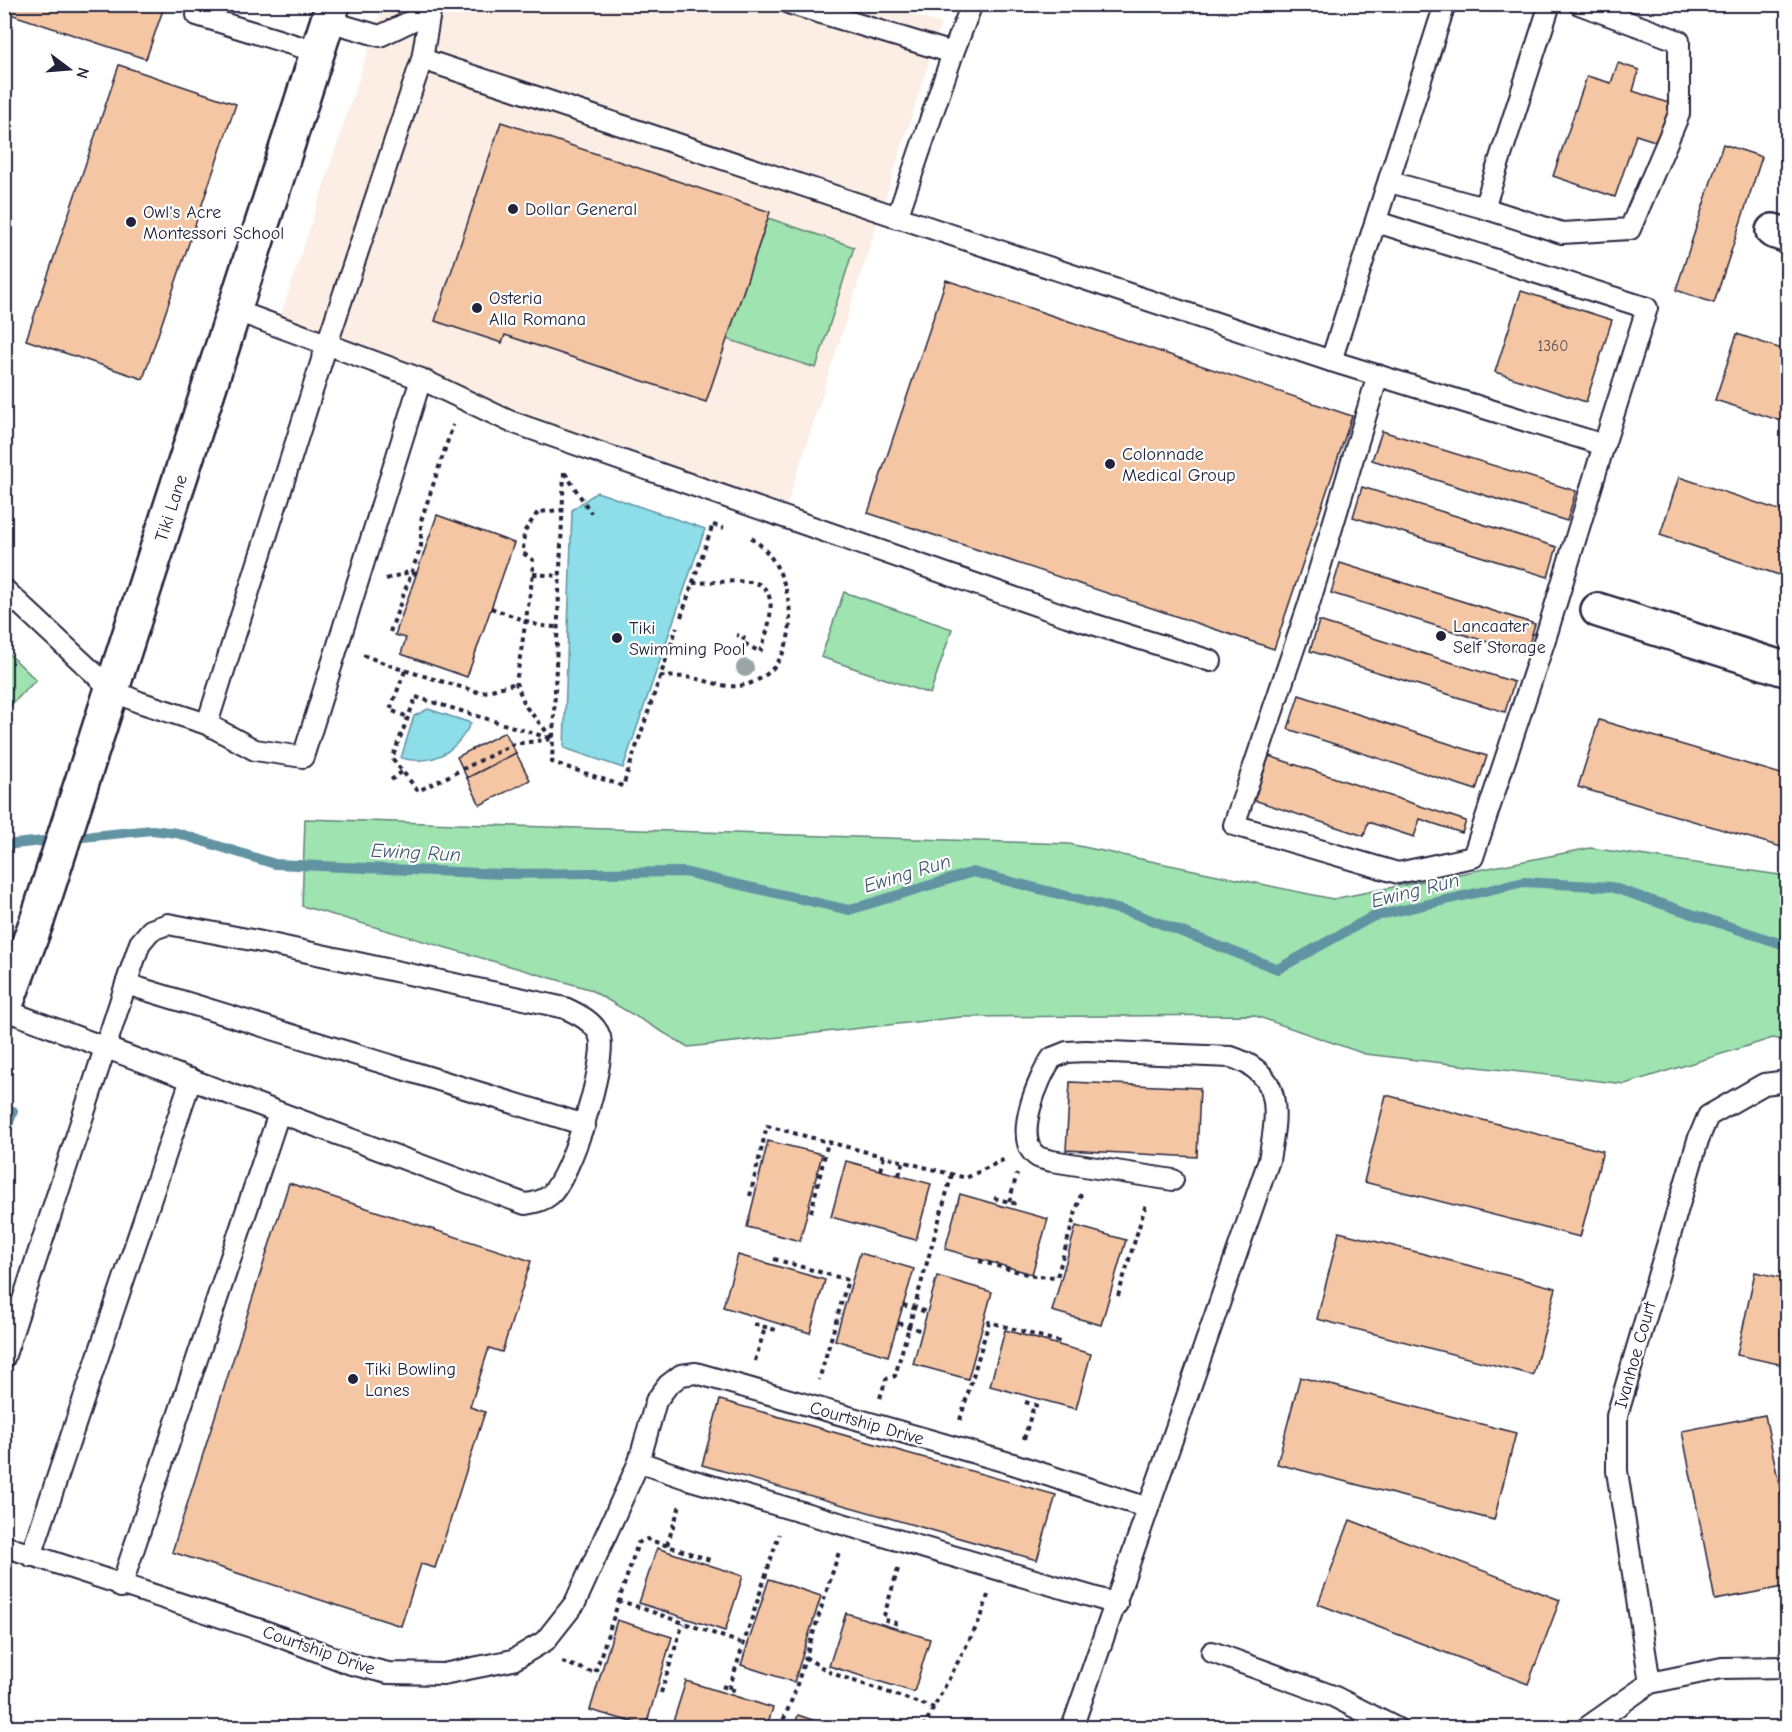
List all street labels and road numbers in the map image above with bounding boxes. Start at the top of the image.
street label: Tiki Lane [151,472,192,544]
street label: Ivanhoe Court [1610,1299,1661,1411]
street label: Courtship Drive [807,1397,926,1450]
street label: Courtship Drive [260,1621,378,1680]

